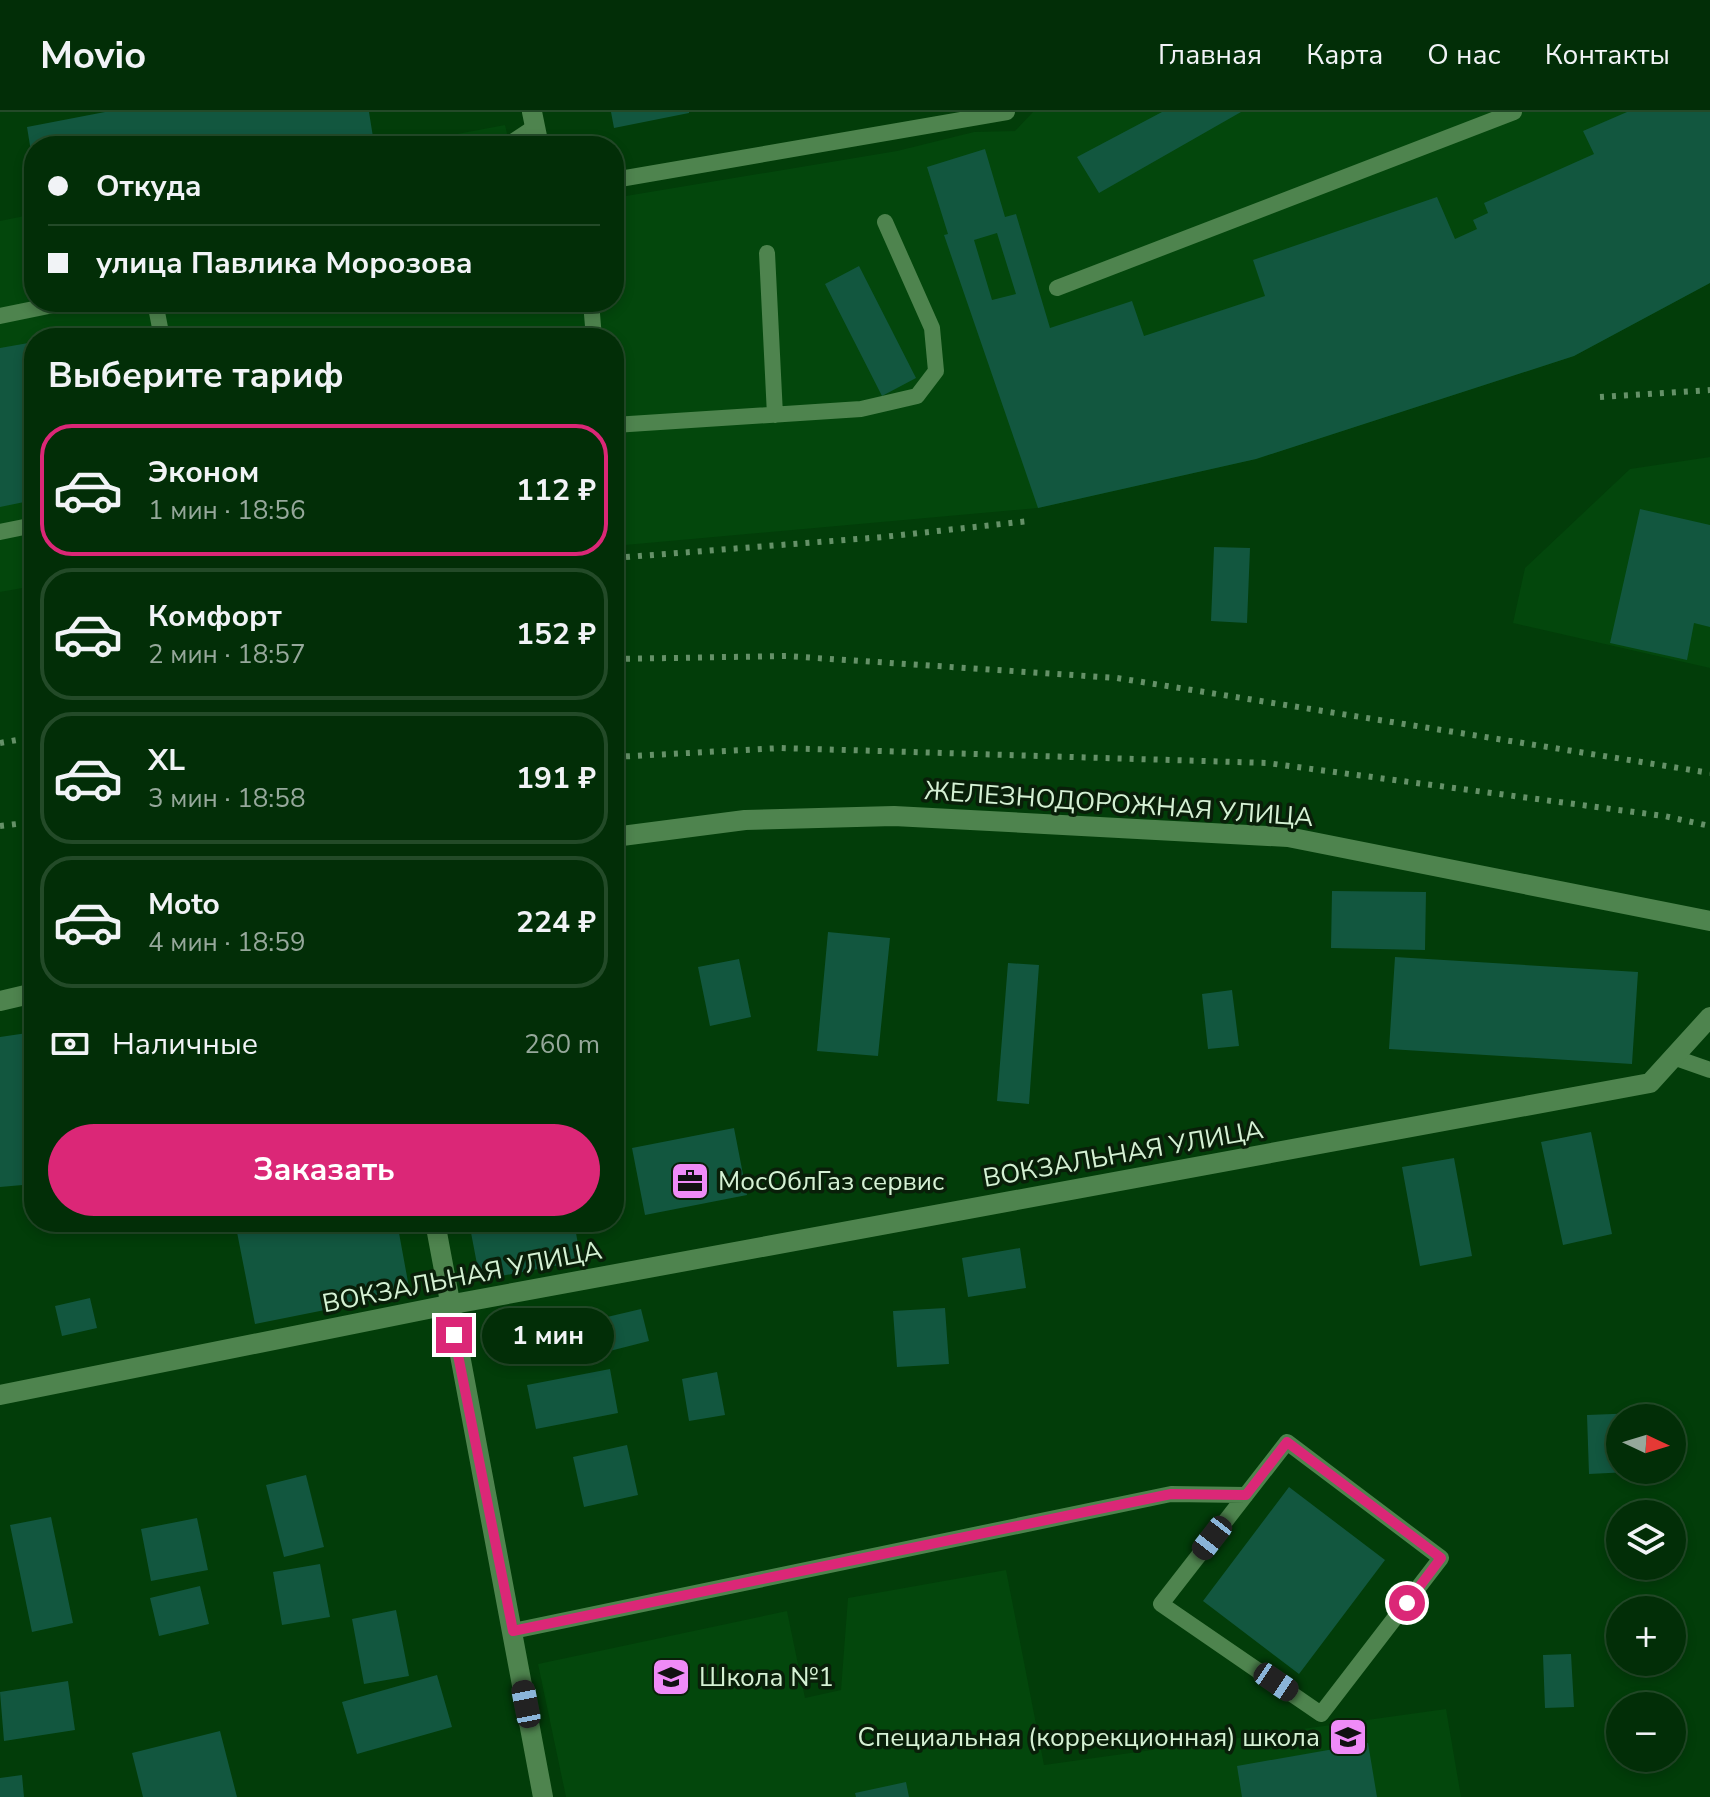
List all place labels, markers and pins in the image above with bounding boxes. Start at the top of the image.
office icon: МосОблГаз сервис [669,1160,711,1202]
place label: МосОблГаз сервис [718,1164,944,1199]
school or university icon: Школа №1 [650,1656,692,1698]
place label: Школа №1 [699,1660,834,1695]
school or university icon: Специальная (коррекционная) школа [1327,1716,1369,1758]
place label: Специальная (коррекционная) школа [858,1720,1320,1755]

